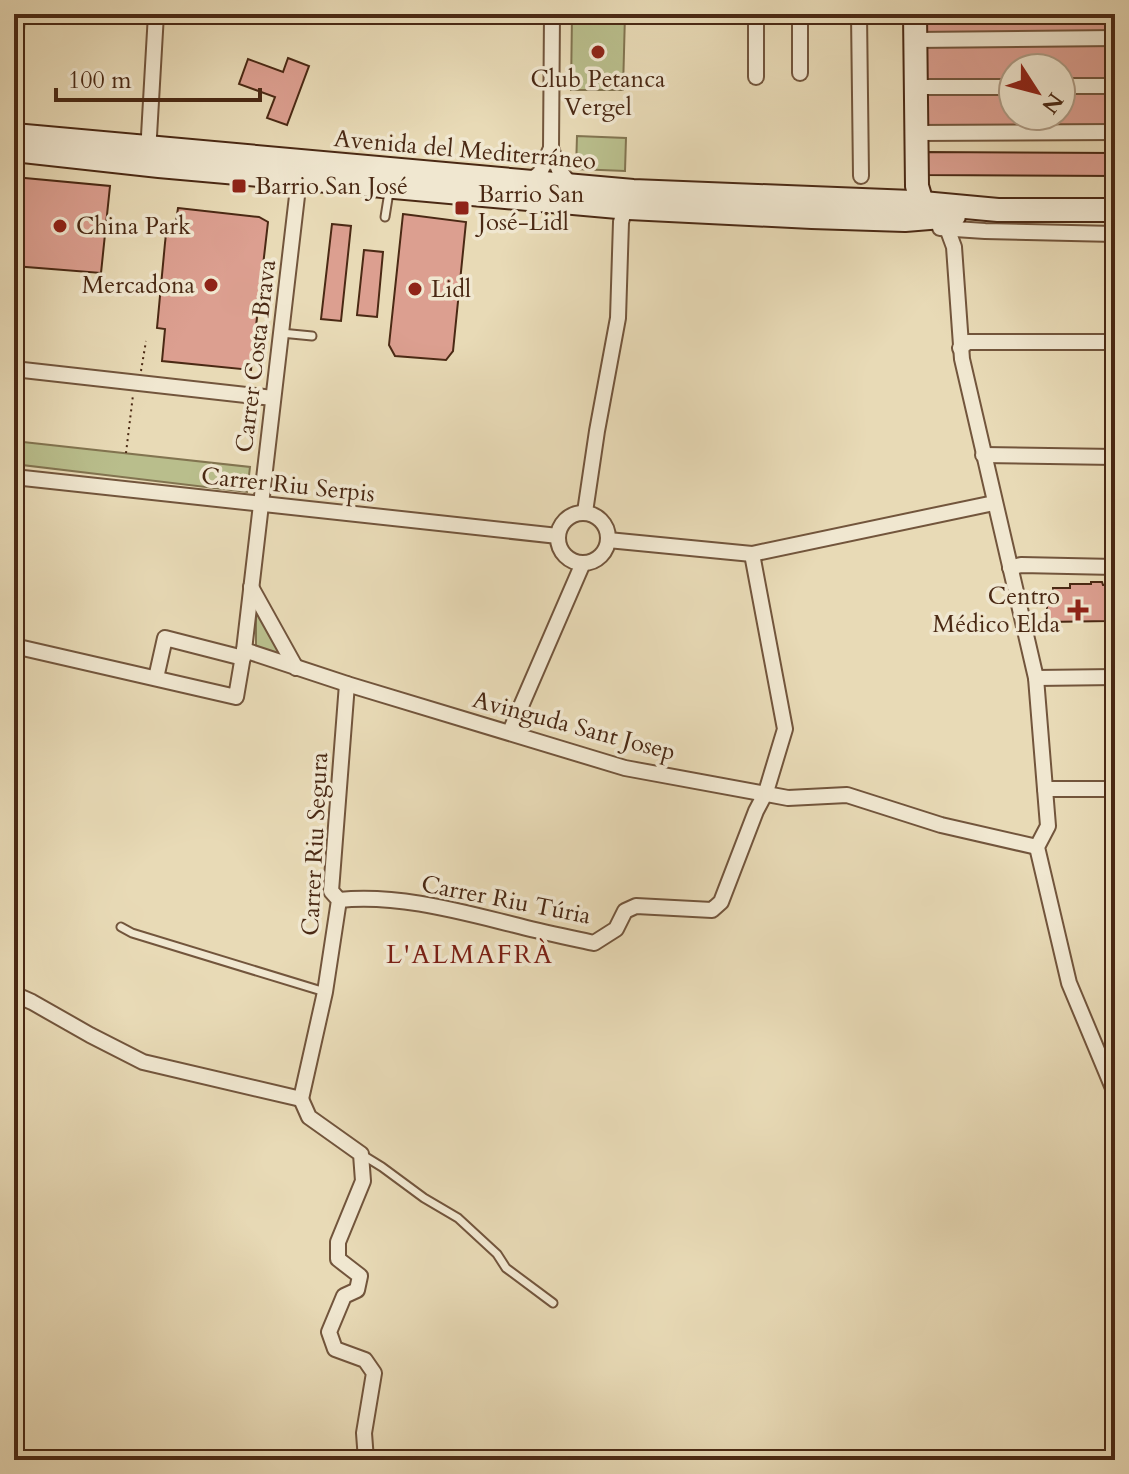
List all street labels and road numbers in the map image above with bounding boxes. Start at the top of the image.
street label: Avenida del Mediterráneo [332,122,598,178]
street label: Carrer Costa Brava [228,257,284,454]
street label: Carrer Riu Serpis [199,459,377,511]
street label: Avinguda Sant Josep [469,683,679,769]
street label: Carrer Riu Segura [294,751,336,937]
street label: Carrer Riu Túria [418,867,594,933]

